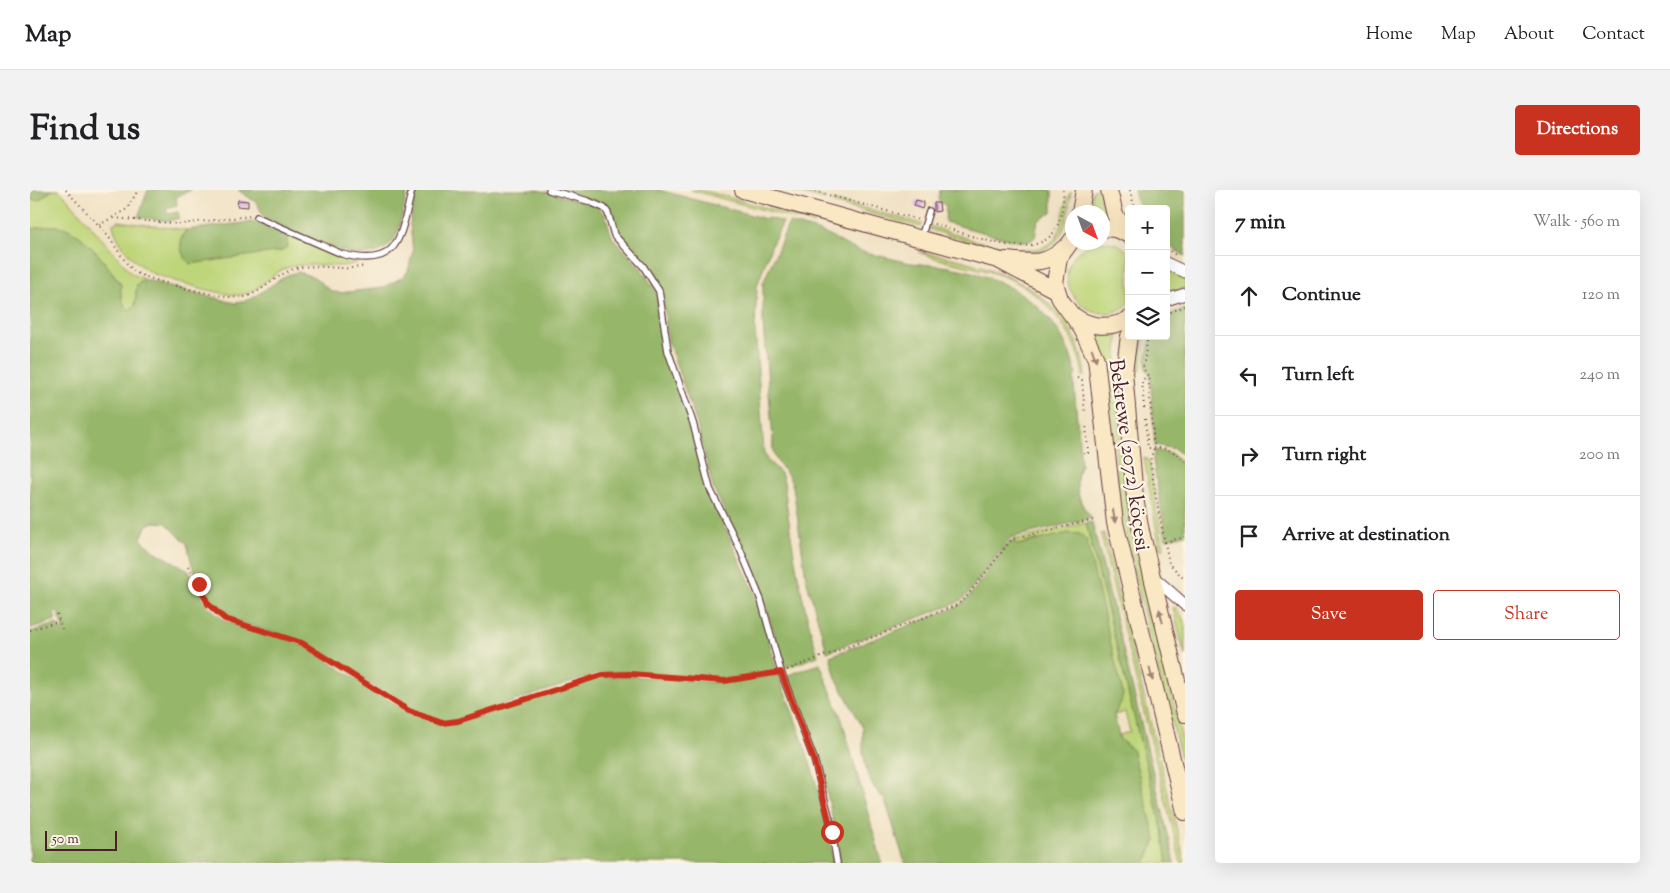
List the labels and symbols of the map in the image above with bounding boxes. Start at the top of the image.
north arrow [1065,205,1110,250]
one-way arrow [1090,348,1098,363]
street label: Bekrewe (2072) köçesi [1100,357,1156,553]
one-way arrow [1111,508,1119,524]
route end [188,573,211,596]
one-way arrow [1157,608,1165,623]
one-way arrow [1147,667,1155,682]
route start [821,821,844,844]
scale bar [45,828,118,851]

